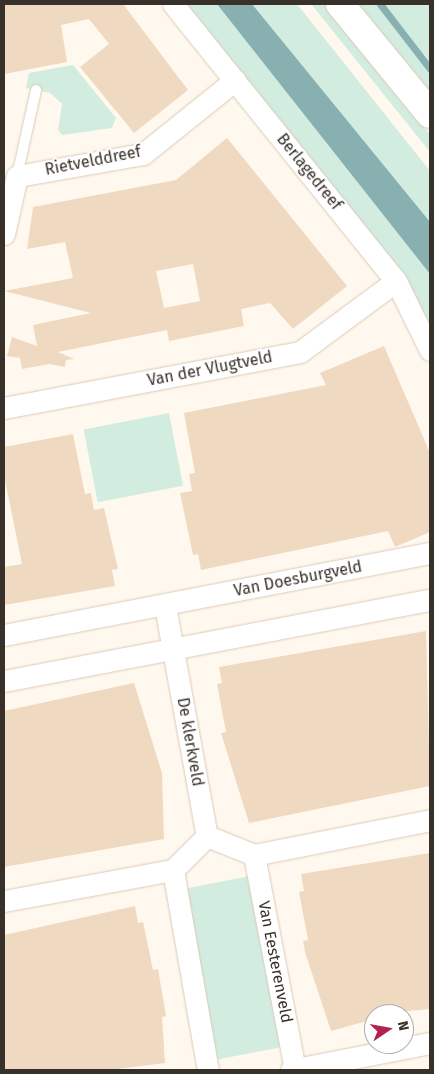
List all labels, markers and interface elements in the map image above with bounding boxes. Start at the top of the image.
street label: Berlagedreef [272,130,346,214]
street label: Rietvelddreef [43,142,143,180]
street label: Van der Vlugtveld [146,347,274,391]
street label: Van Doesburgveld [232,557,364,601]
street label: De klerkveld [173,696,207,788]
street label: Van Eesterenveld [254,899,296,1025]
north arrow [364,1004,414,1054]
text: N [394,1020,412,1032]

